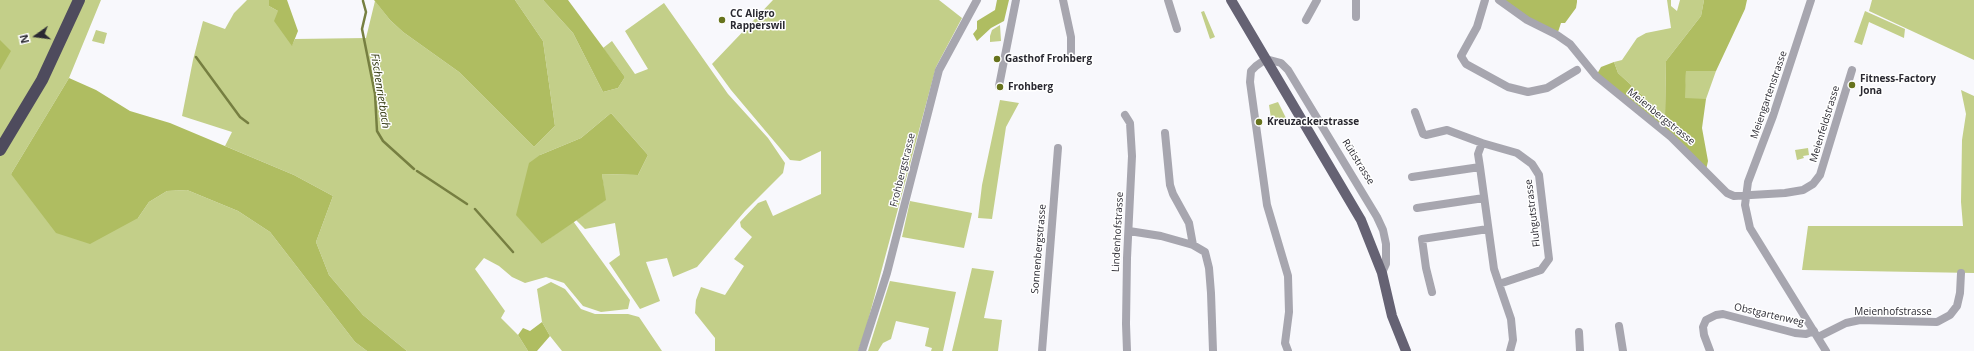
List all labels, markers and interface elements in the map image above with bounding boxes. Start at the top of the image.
place label: CC Aligro Rapperswil [730,8,785,32]
marker: CC Aligro Rapperswil [717,15,727,25]
north arrow [16,16,56,56]
text: N [16,33,32,45]
street label: Meiengartenstrasse [1748,49,1790,141]
water label: Fischenrietbach [368,52,392,130]
place label: Gasthof Frohberg [1005,53,1092,65]
marker: Gasthof Frohberg [992,54,1002,64]
place label: Fitness-Factory Jona [1860,73,1936,96]
marker: Fitness-Factory Jona [1847,80,1857,90]
place label: Frohberg [1008,81,1053,93]
marker: Frohberg [995,82,1005,92]
street label: Meienfeldstrasse [1808,84,1842,164]
street label: Meienbergstrasse [1625,86,1697,148]
place label: Kreuzackerstrasse [1267,116,1359,128]
marker: Kreuzackerstrasse [1254,117,1264,127]
street label: Frohbergstrasse [888,132,918,208]
street label: Rütistrasse [1339,137,1377,187]
street label: Fluhgutstrasse [1523,178,1543,248]
street label: Lindenhofstrasse [1110,192,1126,272]
street label: Sonnenbergstrasse [1029,204,1049,294]
street label: Obstgartenweg [1733,301,1805,329]
street label: Meienhofstrasse [1854,306,1932,318]

